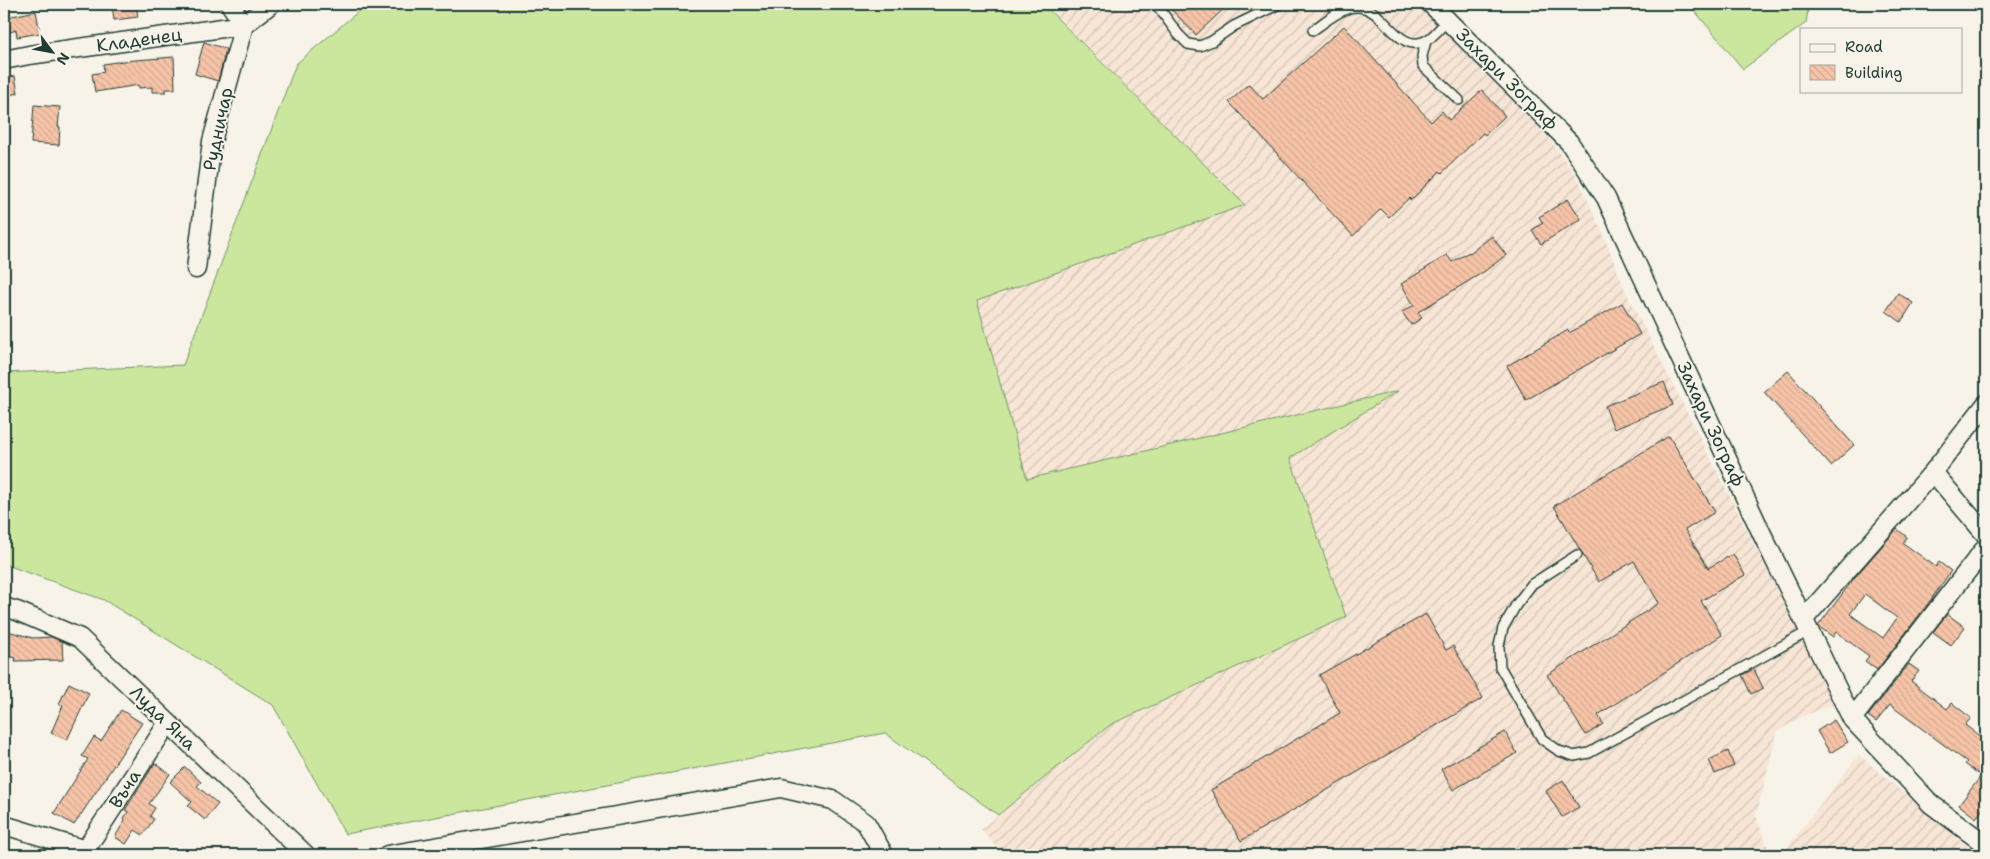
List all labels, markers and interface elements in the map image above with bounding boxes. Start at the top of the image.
street label: Кладенец [95,22,183,58]
street label: Захари Зограф [1451,23,1563,135]
north arrow [28,28,78,78]
legend [1800,28,1962,92]
text: Road [1845,37,1883,57]
text: N [52,49,74,68]
text: Building [1845,63,1902,83]
street label: Рудничар [197,85,239,173]
street label: Захари Зограф [1672,358,1750,490]
street label: Луда Яна [125,680,201,756]
street label: Въча [104,765,146,813]

